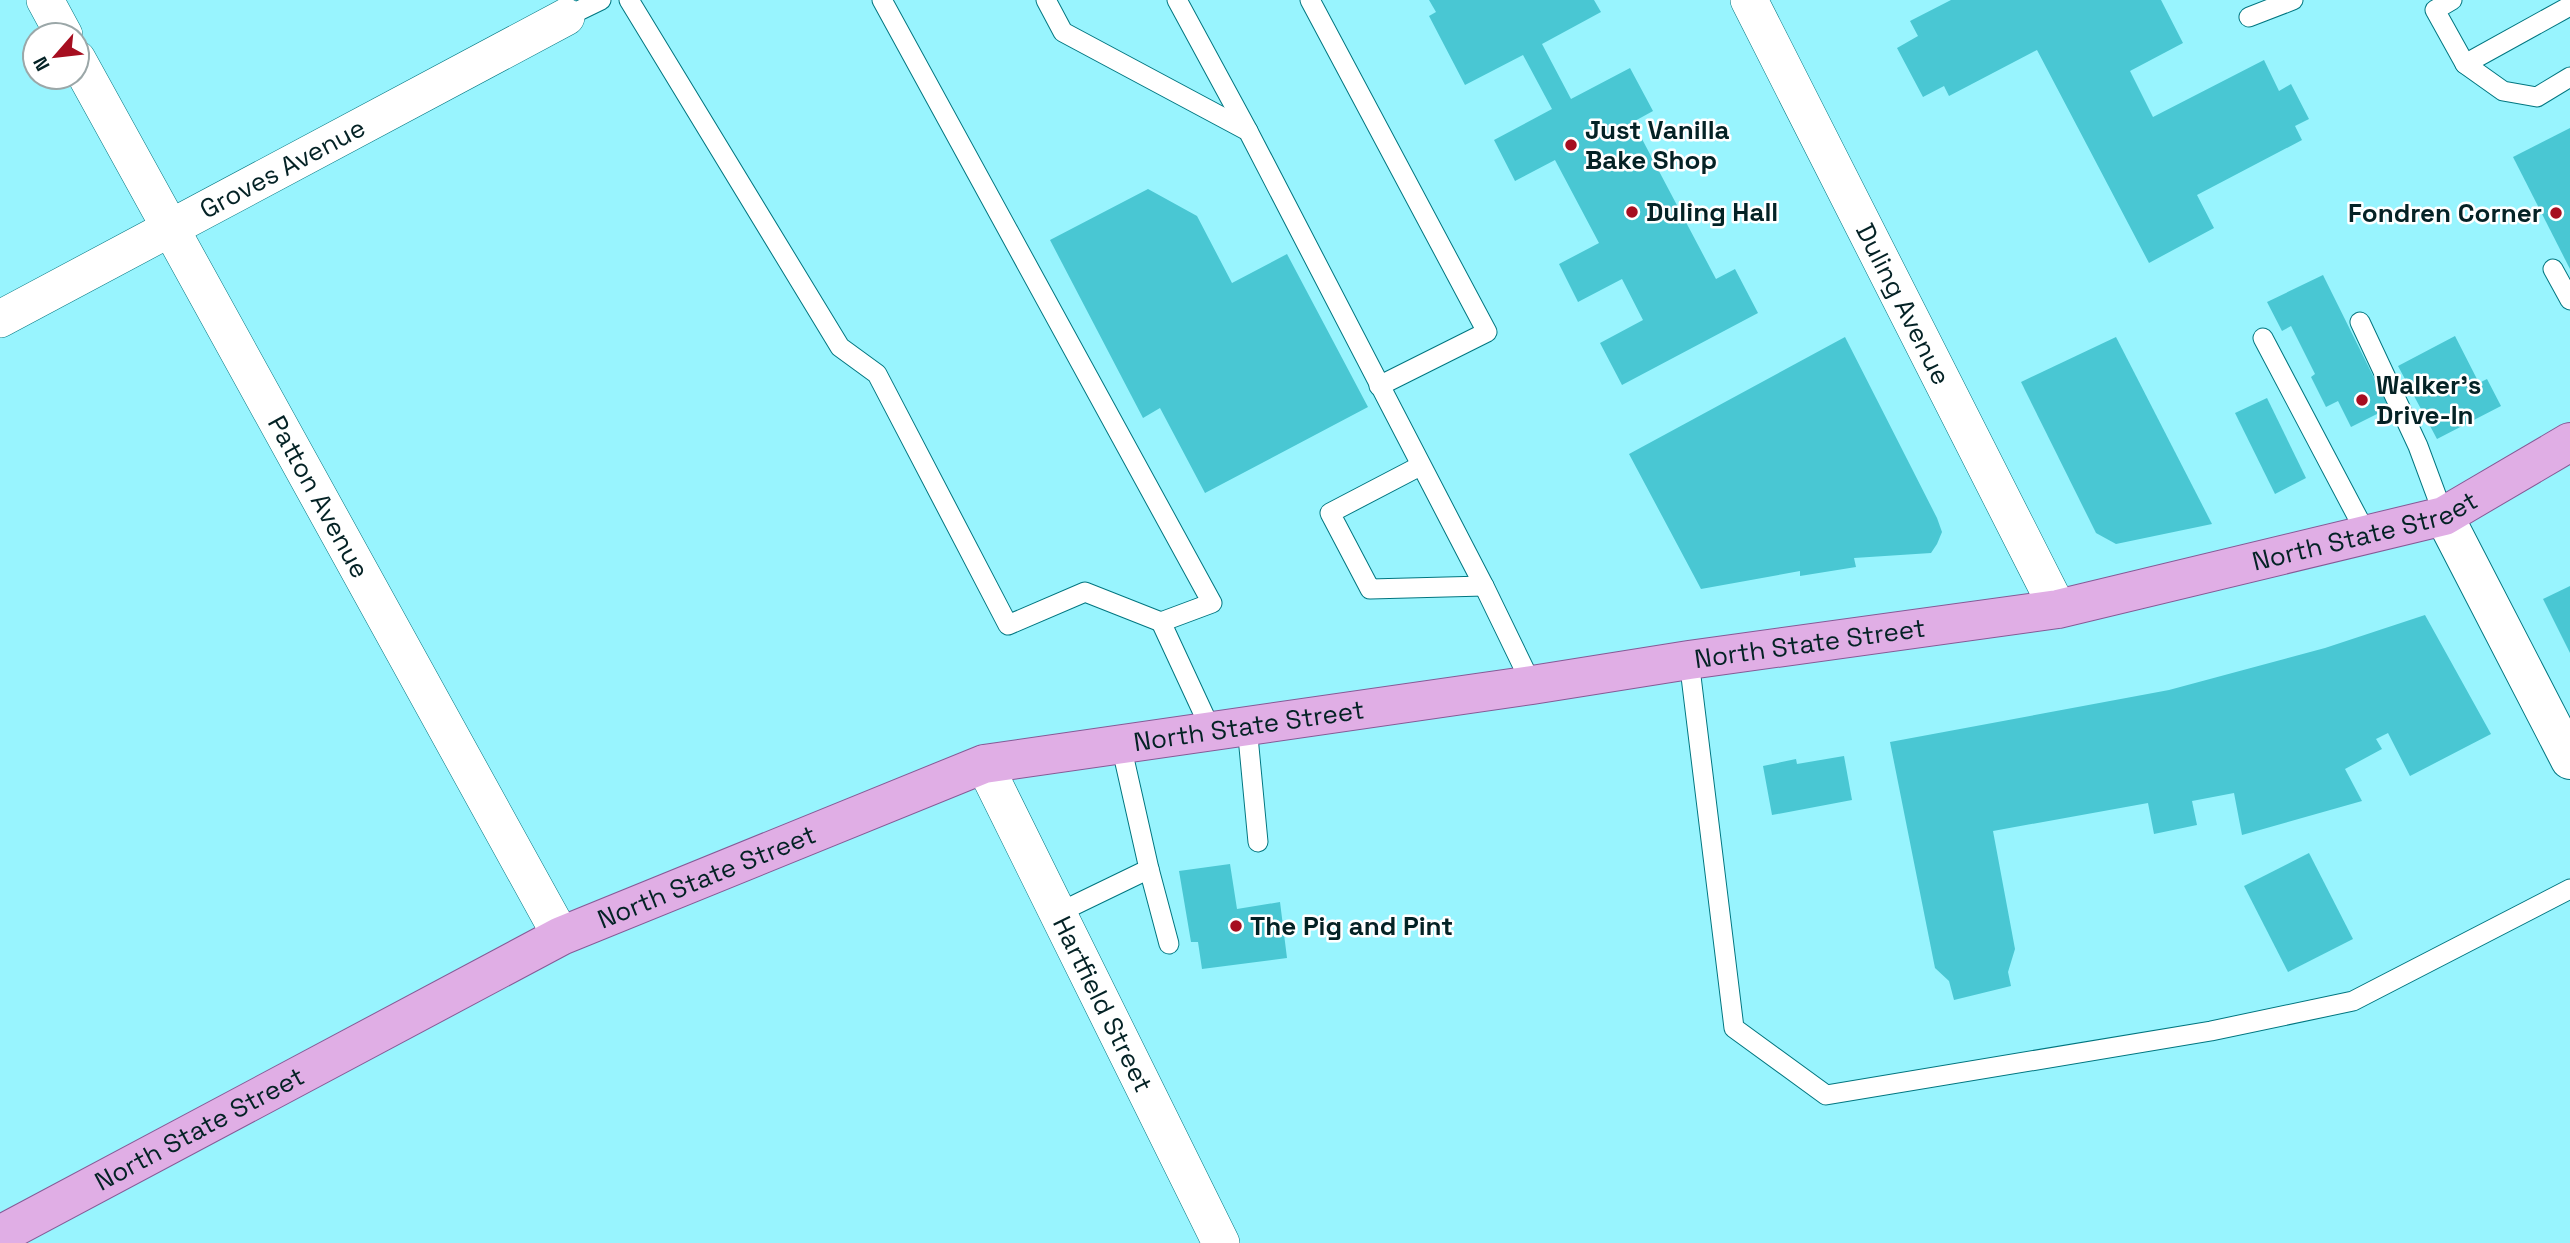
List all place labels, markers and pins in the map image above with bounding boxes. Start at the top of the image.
place label: Just Vanilla Bake Shop [1585,113,1730,177]
marker: Just Vanilla Bake Shop [1563,137,1579,153]
place label: Duling Hall [1646,195,1778,229]
place label: Fondren Corner [2348,196,2542,230]
marker: Duling Hall [1624,204,1640,220]
marker: Fondren Corner [2548,205,2564,221]
place label: Walker's Drive-In [2376,368,2481,432]
marker: Walker's Drive-In [2354,392,2370,408]
place label: The Pig and Pint [1250,909,1453,943]
marker: The Pig and Pint [1228,918,1244,934]

